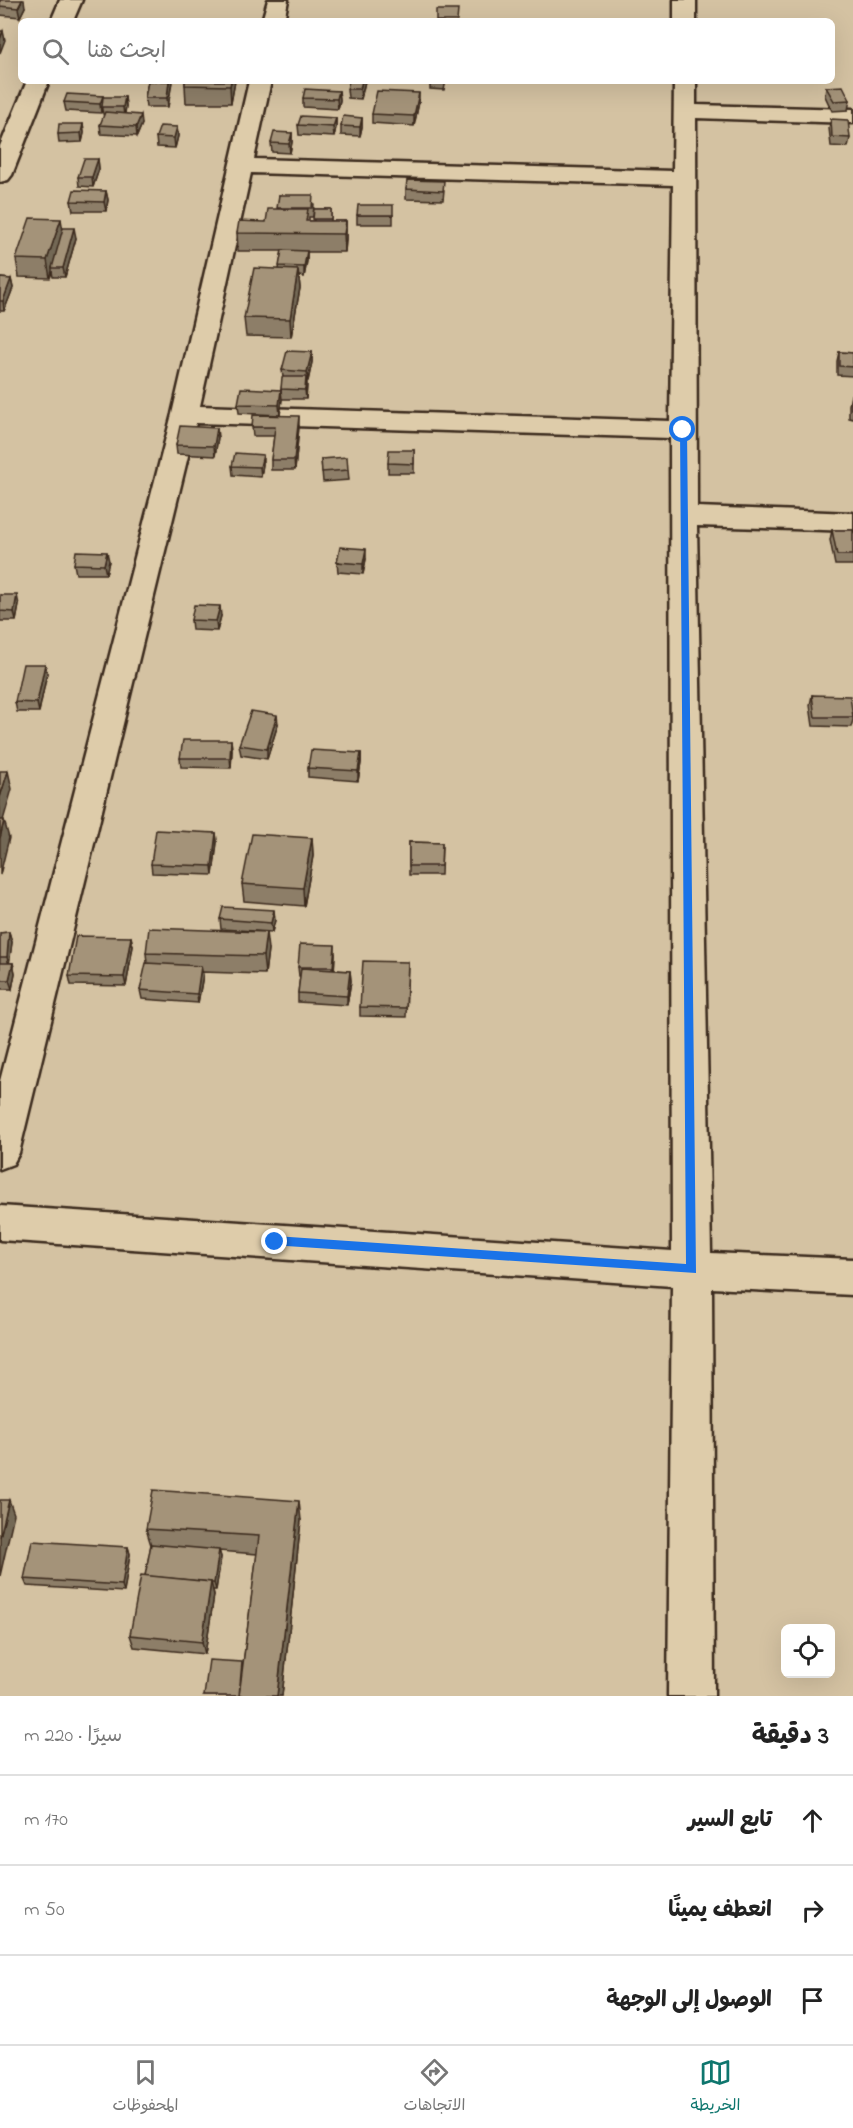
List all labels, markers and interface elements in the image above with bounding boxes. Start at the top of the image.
search box [18,18,835,84]
icon: search [39,35,72,68]
text: ابحث هنا [87,36,166,68]
route start [669,416,695,442]
route end [261,1228,287,1254]
map controls [781,1624,835,1678]
button: locate [781,1624,835,1678]
text: 3 دقيقة [752,1718,829,1756]
text: سيرًا · 220 m [24,1722,122,1751]
icon: ahead [796,1804,829,1837]
text: تابع السير [688,1805,772,1837]
text: 170 m [24,1806,68,1835]
icon: right [796,1894,829,1927]
text: انعطف يمينًا [668,1895,772,1927]
text: 50 m [24,1896,65,1925]
icon: arrive [796,1984,829,2017]
text: الوصول إلى الوجهة [606,1985,772,2017]
tab: المحفوظات [113,2056,178,2119]
tab: الاتجاهات [404,2056,465,2119]
tab: الخريطة [691,2056,740,2119]

